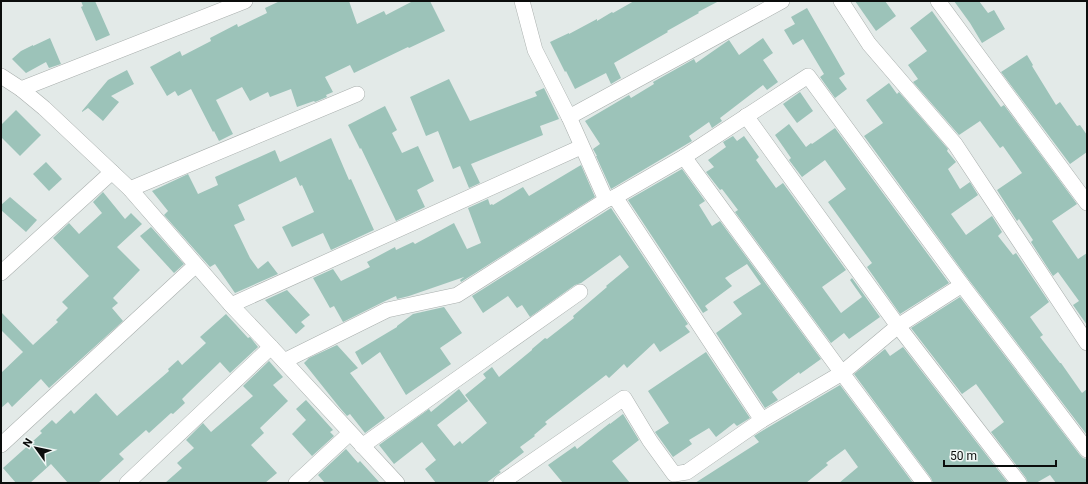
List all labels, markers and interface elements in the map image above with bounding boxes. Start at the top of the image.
north arrow [16,428,56,468]
text: N [20,436,36,450]
scale bar [944,442,1056,468]
text: 50 m [950,449,977,463]

